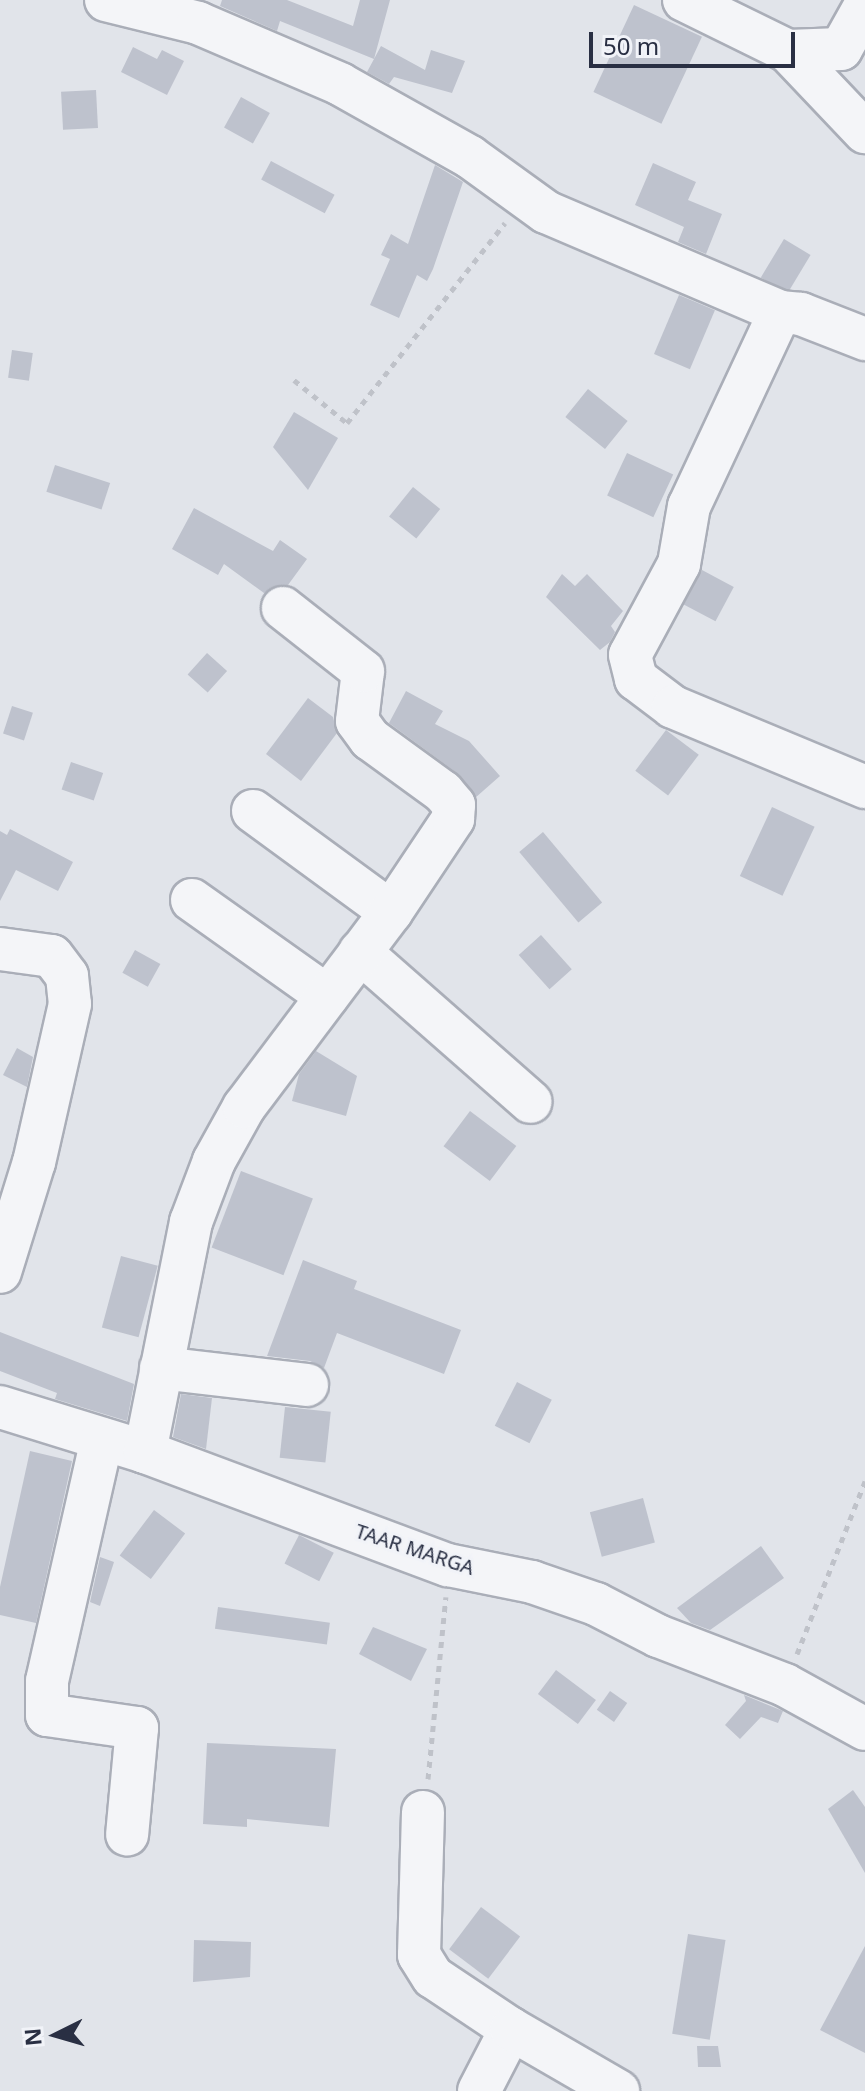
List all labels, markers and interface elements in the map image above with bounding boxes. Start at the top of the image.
scale bar [593,16,799,66]
text: 50 m [603,29,659,62]
street label: TAAR MARGA [353,1518,477,1580]
north arrow [16,1995,96,2075]
text: N [16,2027,48,2047]

